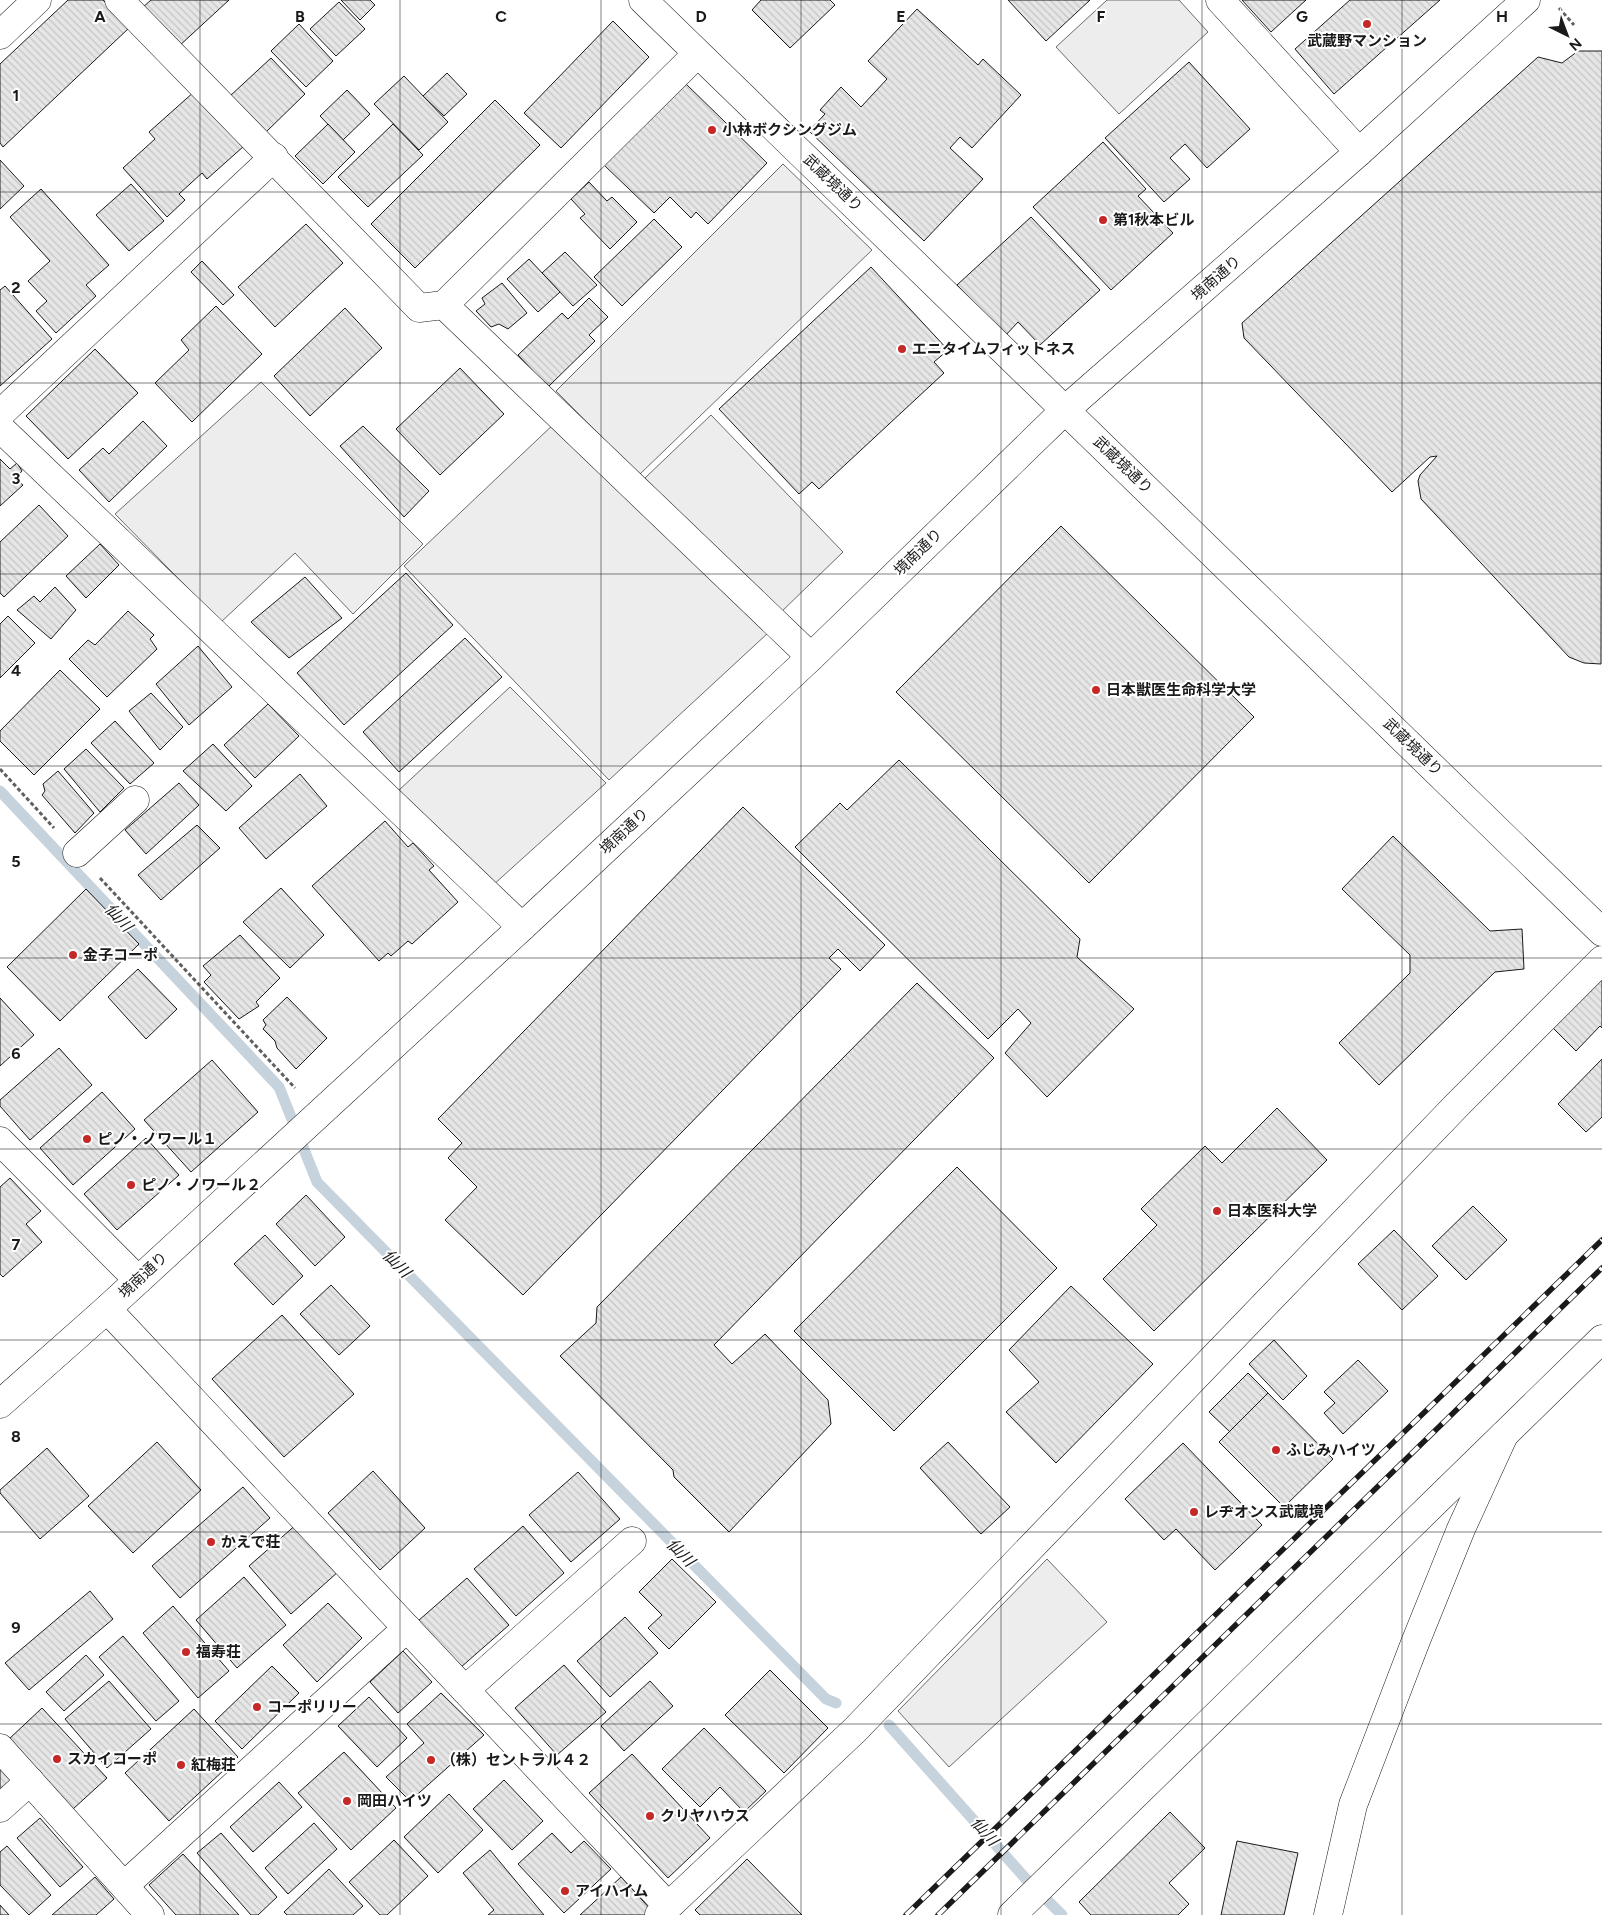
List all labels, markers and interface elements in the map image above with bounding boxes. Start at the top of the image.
text: A [94,7,106,26]
text: B [295,7,305,26]
text: C [495,7,507,26]
text: D [695,7,707,26]
text: E [896,7,906,26]
text: F [1097,7,1106,26]
text: G [1296,7,1308,26]
text: H [1496,7,1508,26]
north arrow [1542,10,1592,60]
marker: 武蔵野マンション [1361,18,1373,30]
place label: 武蔵野マンション [1307,32,1427,50]
text: N [1566,34,1585,54]
text: 1 [13,86,19,105]
place label: 小林ボクシングジム [722,121,857,139]
marker: 小林ボクシングジム [706,124,718,136]
street label: 武蔵境通り [800,150,866,216]
place label: 第1秋本ビル [1113,211,1194,229]
marker: 第1秋本ビル [1097,214,1109,226]
street label: 境南通り [1187,252,1245,304]
text: 2 [11,278,21,297]
place label: エニタイムフィットネス [912,340,1076,358]
marker: エニタイムフィットネス [896,343,908,355]
street label: 武蔵境通り [1090,432,1156,498]
text: 3 [12,469,21,488]
street label: 境南通り [890,525,946,579]
text: 4 [11,661,21,680]
place label: 日本獣医生命科学大学 [1106,681,1256,699]
marker: 日本獣医生命科学大学 [1090,684,1102,696]
street label: 武蔵境通り [1380,714,1446,780]
street label: 境南通り [596,804,652,858]
text: 5 [11,852,21,871]
water label: 仙川 [101,899,138,937]
place label: 金子コーポ [83,946,158,964]
marker: 金子コーポ [67,949,79,961]
text: 6 [11,1044,21,1063]
place label: ピノ・ノワール１ [97,1130,217,1148]
marker: ピノ・ノワール１ [81,1133,93,1145]
place label: ピノ・ノワール２ [141,1176,261,1194]
marker: ピノ・ノワール２ [125,1179,137,1191]
place label: 日本医科大学 [1227,1202,1317,1220]
marker: 日本医科大学 [1211,1205,1223,1217]
text: 7 [12,1235,21,1254]
water label: 仙川 [379,1245,416,1283]
street label: 境南通り [115,1248,171,1302]
text: 8 [11,1427,21,1446]
place label: ふじみハイツ [1286,1441,1376,1459]
marker: ふじみハイツ [1270,1444,1282,1456]
place label: レヂオンス武蔵境 [1204,1503,1324,1521]
marker: レヂオンス武蔵境 [1188,1506,1200,1518]
place label: かえで荘 [221,1533,281,1551]
water label: 仙川 [663,1534,700,1572]
marker: かえで荘 [205,1536,217,1548]
text: 9 [11,1618,21,1637]
place label: 福寿荘 [195,1643,241,1661]
marker: 福寿荘 [180,1646,192,1658]
place label: コーポリリー [267,1698,357,1716]
marker: コーポリリー [251,1701,263,1713]
place label: スカイコーポ [67,1750,157,1768]
place label: （株）セントラル４２ [441,1751,591,1769]
marker: スカイコーポ [51,1753,63,1765]
marker: （株）セントラル４２ [425,1754,437,1766]
place label: 紅梅荘 [191,1756,236,1774]
marker: 紅梅荘 [175,1759,187,1771]
place label: 岡田ハイツ [357,1792,432,1810]
marker: 岡田ハイツ [341,1795,353,1807]
place label: クリヤハウス [660,1807,750,1825]
marker: クリヤハウス [644,1810,656,1822]
water label: 仙川 [967,1813,1004,1851]
place label: アイハイム [575,1882,648,1900]
marker: アイハイム [559,1885,571,1897]

